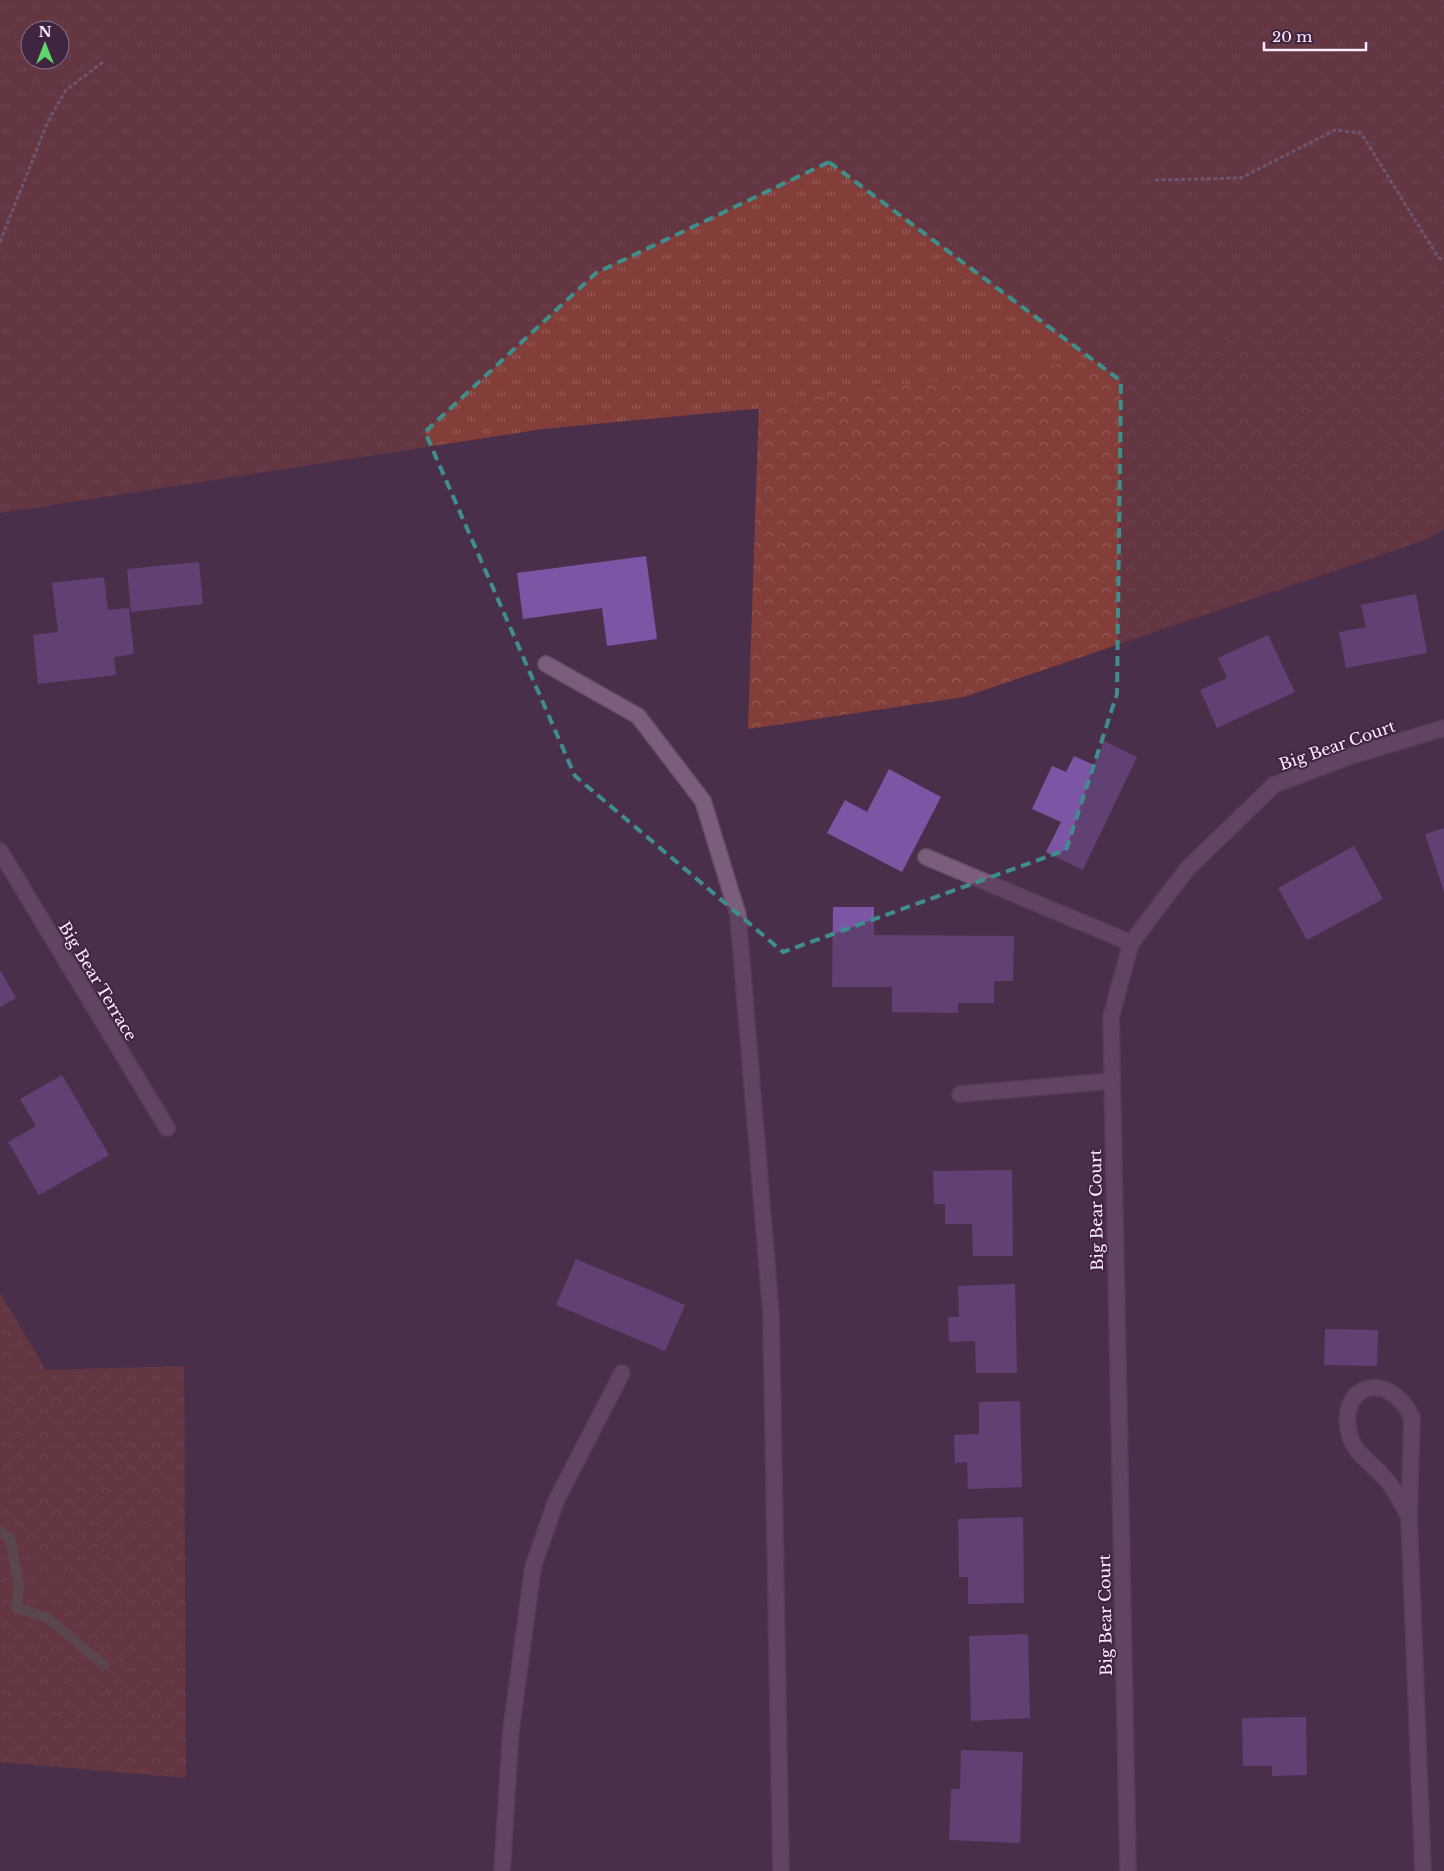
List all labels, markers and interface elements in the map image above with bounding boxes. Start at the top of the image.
north arrow [20,20,70,70]
scale bar [1264,20,1366,52]
text: N [38,23,52,41]
text: 20 m [1272,27,1312,46]
street label: Big Bear Court [1276,716,1398,774]
street label: Big Bear Terrace [55,918,141,1044]
street label: Big Bear Court [1085,1149,1107,1271]
street label: Big Bear Court [1094,1554,1116,1676]

